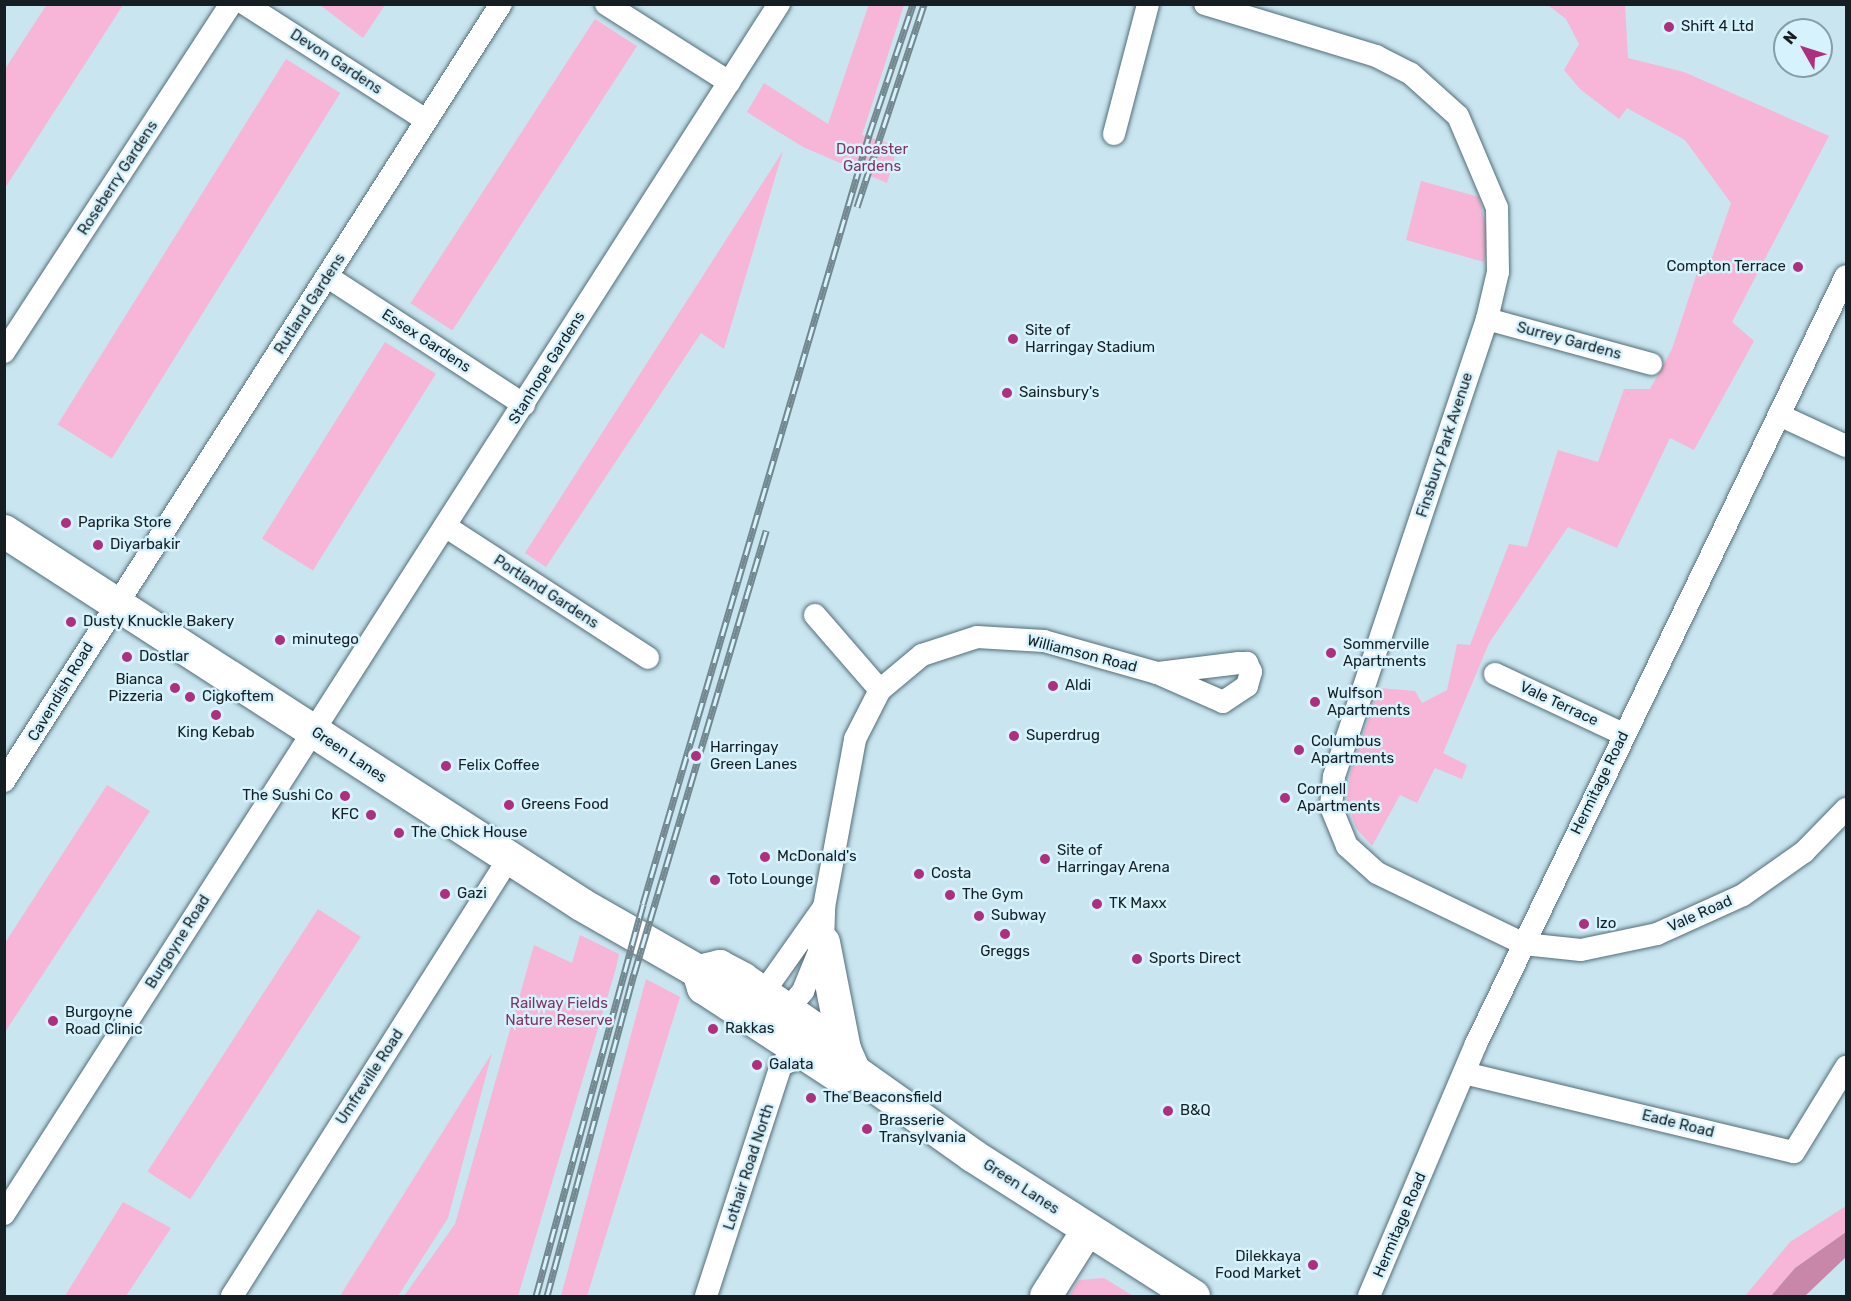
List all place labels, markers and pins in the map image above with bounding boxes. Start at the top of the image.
place label: Shift 4 Ltd [1681,18,1754,36]
marker: Shift 4 Ltd [1662,20,1676,34]
place label: Compton Terrace [1666,258,1786,276]
marker: Compton Terrace [1791,260,1805,274]
place label: Site of Harringay Stadium [1025,321,1156,356]
marker: Site of Harringay Stadium [1006,332,1020,346]
place label: Sainsbury's [1019,384,1100,402]
marker: Sainsbury's [1000,386,1014,400]
place label: Paprika Store [78,514,171,532]
marker: Paprika Store [59,516,73,530]
place label: Diyarbakir [110,536,180,554]
marker: Diyarbakir [91,538,105,552]
place label: Dusty Knuckle Bakery [83,613,235,631]
marker: Dusty Knuckle Bakery [64,615,78,629]
place label: minutego [292,631,359,649]
marker: minutego [273,633,287,647]
place label: Sommerville Apartments [1343,635,1429,670]
marker: Sommerville Apartments [1324,646,1338,660]
place label: Dostlar [139,648,189,666]
marker: Dostlar [120,650,134,664]
place label: Bianca Pizzeria [109,670,163,705]
place label: Aldi [1065,677,1091,695]
marker: Aldi [1046,679,1060,693]
marker: Bianca Pizzeria [168,681,182,695]
place label: Wulfson Apartments [1327,684,1410,719]
place label: Cigkoftem [202,688,274,706]
marker: Cigkoftem [183,690,197,704]
marker: Wulfson Apartments [1308,695,1322,709]
marker: King Kebab [209,708,223,722]
place label: King Kebab [177,724,255,742]
place label: Superdrug [1026,727,1100,745]
marker: Superdrug [1007,729,1021,743]
place label: Columbus Apartments [1311,732,1394,767]
place label: Harringay Green Lanes [710,738,797,773]
marker: Columbus Apartments [1292,743,1306,757]
marker: Harringay Green Lanes [687,747,705,765]
place label: Felix Coffee [458,757,540,775]
marker: Felix Coffee [439,759,453,773]
place label: Cornell Apartments [1297,780,1380,815]
place label: The Sushi Co [242,787,333,805]
marker: The Sushi Co [338,789,352,803]
marker: Cornell Apartments [1278,791,1292,805]
place label: Greens Food [521,796,609,814]
marker: Greens Food [502,798,516,812]
place label: KFC [331,806,359,824]
marker: KFC [364,808,378,822]
place label: The Chick House [411,824,527,842]
marker: The Chick House [392,826,406,840]
place label: Site of Harringay Arena [1057,841,1171,876]
place label: McDonald's [777,848,857,866]
marker: McDonald's [758,850,772,864]
marker: Site of Harringay Arena [1038,852,1052,866]
place label: Costa [931,865,971,883]
marker: Costa [912,867,926,881]
place label: Toto Lounge [727,871,813,889]
marker: Toto Lounge [708,873,722,887]
place label: Gazi [457,885,487,903]
place label: The Gym [962,886,1023,904]
marker: Gazi [438,887,452,901]
marker: The Gym [943,888,957,902]
place label: TK Maxx [1109,895,1167,913]
marker: TK Maxx [1090,897,1104,911]
place label: Subway [991,907,1046,925]
marker: Subway [972,909,986,923]
place label: Izo [1596,915,1616,933]
marker: Izo [1577,917,1591,931]
marker: Greggs [998,927,1012,941]
place label: Greggs [980,943,1030,961]
place label: Sports Direct [1149,950,1241,968]
marker: Sports Direct [1130,952,1144,966]
place label: Burgoyne Road Clinic [65,1003,142,1038]
marker: Burgoyne Road Clinic [46,1014,60,1028]
place label: Rakkas [725,1020,774,1038]
marker: Rakkas [706,1022,720,1036]
place label: Galata [769,1056,813,1074]
marker: Galata [750,1058,764,1072]
place label: The Beaconsfield [823,1089,942,1107]
marker: The Beaconsfield [804,1091,818,1105]
place label: B&Q [1180,1102,1211,1120]
marker: B&Q [1161,1104,1175,1118]
place label: Brasserie Transylvania [879,1111,966,1146]
marker: Brasserie Transylvania [860,1122,874,1136]
place label: Dilekkaya Food Market [1215,1247,1301,1282]
marker: Dilekkaya Food Market [1306,1258,1320,1272]

